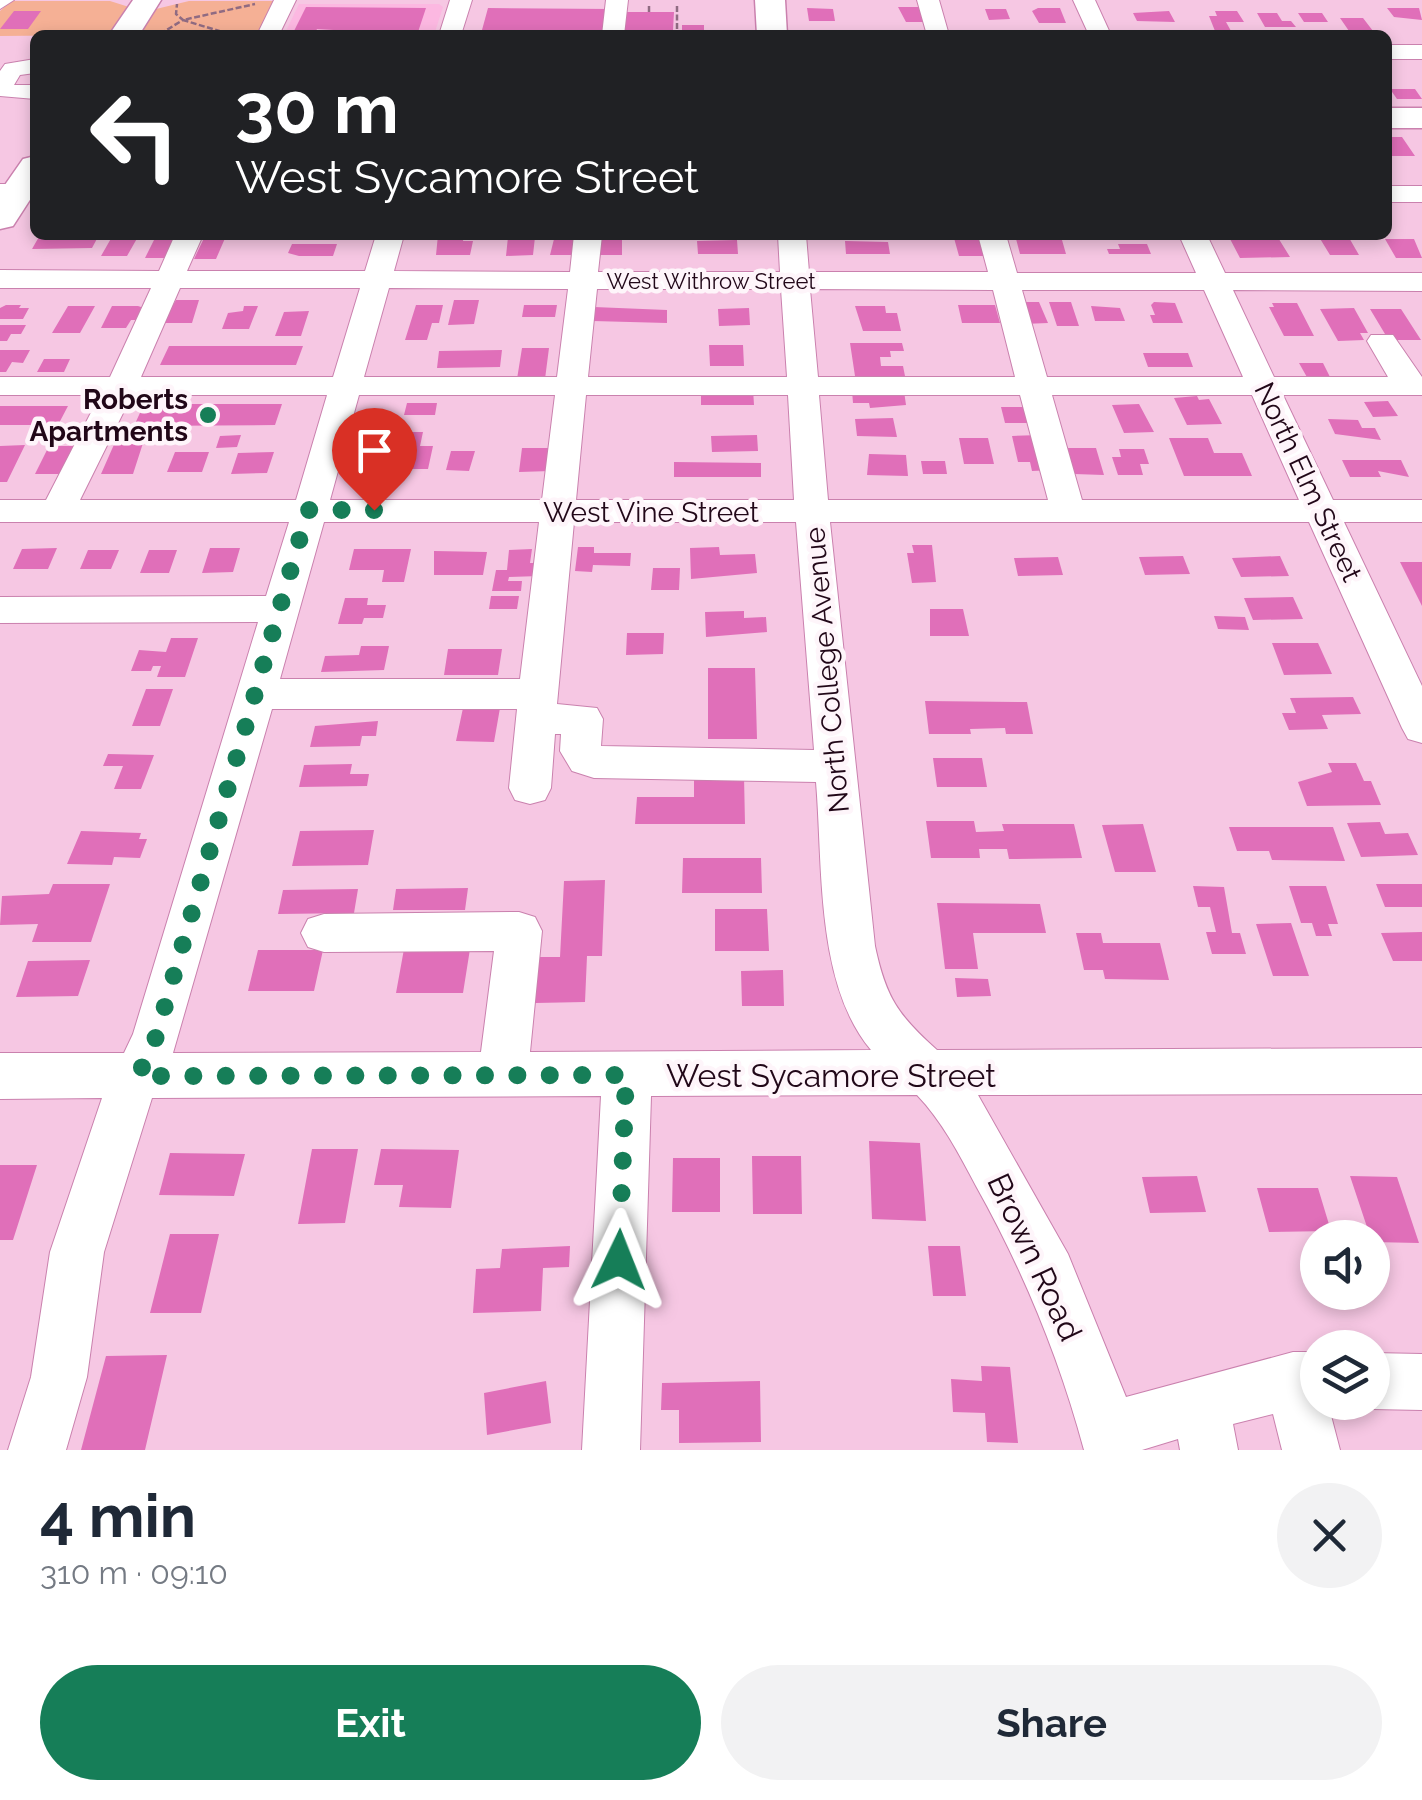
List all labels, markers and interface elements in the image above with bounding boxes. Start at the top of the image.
text: 30 m [235,67,399,149]
icon: left [70,70,200,200]
text: West Sycamore Street [235,151,699,204]
street label: West Withrow Street [606,268,816,294]
street label: North Elm Street [1247,377,1369,587]
place label: Roberts Apartments [30,383,188,448]
marker: Roberts Apartments [197,404,219,426]
pin [332,408,417,511]
icon: arrive [347,423,402,478]
street label: West Vine Street [543,496,759,529]
street label: North College Avenue [798,526,856,814]
street label: West Sycamore Street [666,1057,996,1094]
street label: Brown Road [980,1168,1090,1346]
position arrow [567,1208,671,1312]
map controls [1300,1220,1390,1420]
button: sound [1300,1220,1390,1310]
button: layers [1300,1330,1390,1420]
text: 4 min [40,1481,196,1551]
button: close [1277,1483,1382,1588]
text: 310 m · 09:10 [40,1554,228,1591]
button: Exit [40,1665,701,1780]
button: Share [721,1665,1382,1780]

